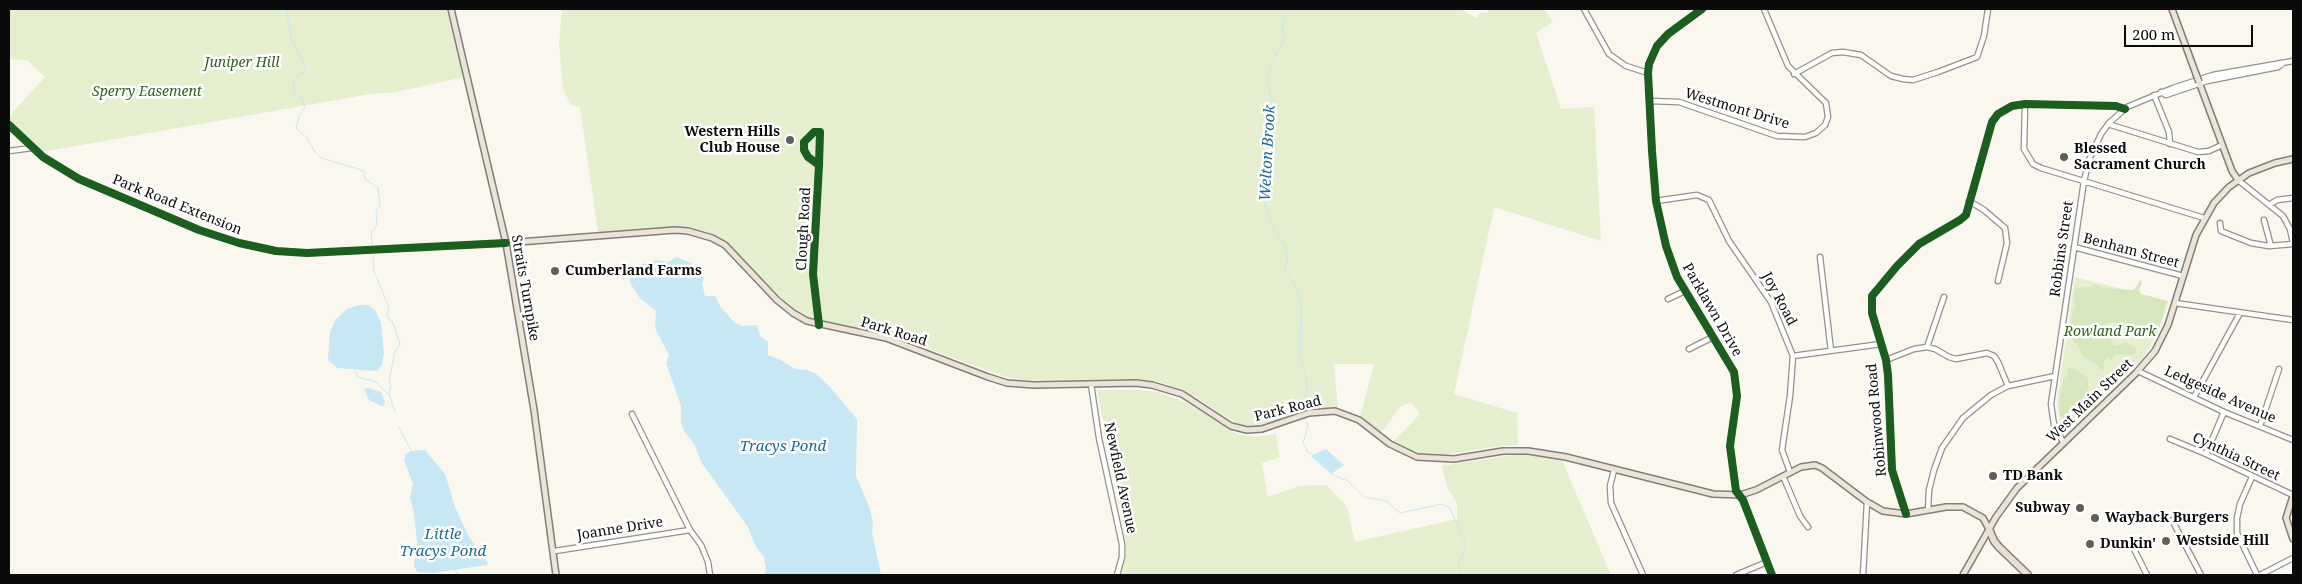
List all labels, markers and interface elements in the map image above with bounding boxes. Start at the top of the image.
scale bar [2127,15,2256,47]
text: 200 m [2132,24,2175,44]
park label: Juniper Hill [204,55,280,71]
park label: Sperry Easement [92,84,202,100]
street label: Westmont Drive [1683,85,1791,133]
water label: Welton Brook [1256,105,1280,201]
place label: Western Hills Club House [684,124,780,156]
marker: Western Hills Club House [784,134,796,146]
place label: Blessed Sacrament Church [2074,141,2206,174]
marker: Blessed Sacrament Church [2058,151,2070,163]
street label: Park Road Extension [110,171,244,239]
street label: Clough Road [793,187,815,271]
street label: Robbins Street [2047,200,2077,298]
street label: Benham Street [2081,230,2181,272]
street label: Straits Turnpike [507,234,543,342]
street label: Parklawn Drive [1678,260,1746,360]
place label: Cumberland Farms [565,263,702,279]
marker: Cumberland Farms [549,265,561,277]
street label: Joy Road [1758,269,1800,329]
street label: Park Road [859,314,929,350]
park label: Rowland Park [2064,324,2156,340]
street label: West Main Street [2043,356,2137,446]
street label: Robinwood Road [1864,363,1890,477]
street label: Ledgeside Avenue [2162,363,2278,427]
street label: Park Road [1253,393,1323,425]
street label: Newfield Avenue [1100,421,1140,535]
street label: Cynthia Street [2190,429,2282,485]
water label: Tracys Pond [740,438,826,456]
place label: TD Bank [2003,468,2063,484]
marker: TD Bank [1987,470,1999,482]
place label: Subway [2015,500,2070,516]
marker: Subway [2074,502,2086,514]
place label: Wayback Burgers [2105,510,2229,526]
marker: Wayback Burgers [2089,512,2101,524]
street label: Joanne Drive [576,514,664,544]
water label: Little Tracys Pond [400,526,486,561]
place label: Westside Hill [2176,533,2269,549]
marker: Westside Hill [2160,535,2172,547]
place label: Dunkin' [2100,536,2156,552]
marker: Dunkin' [2084,538,2096,550]

